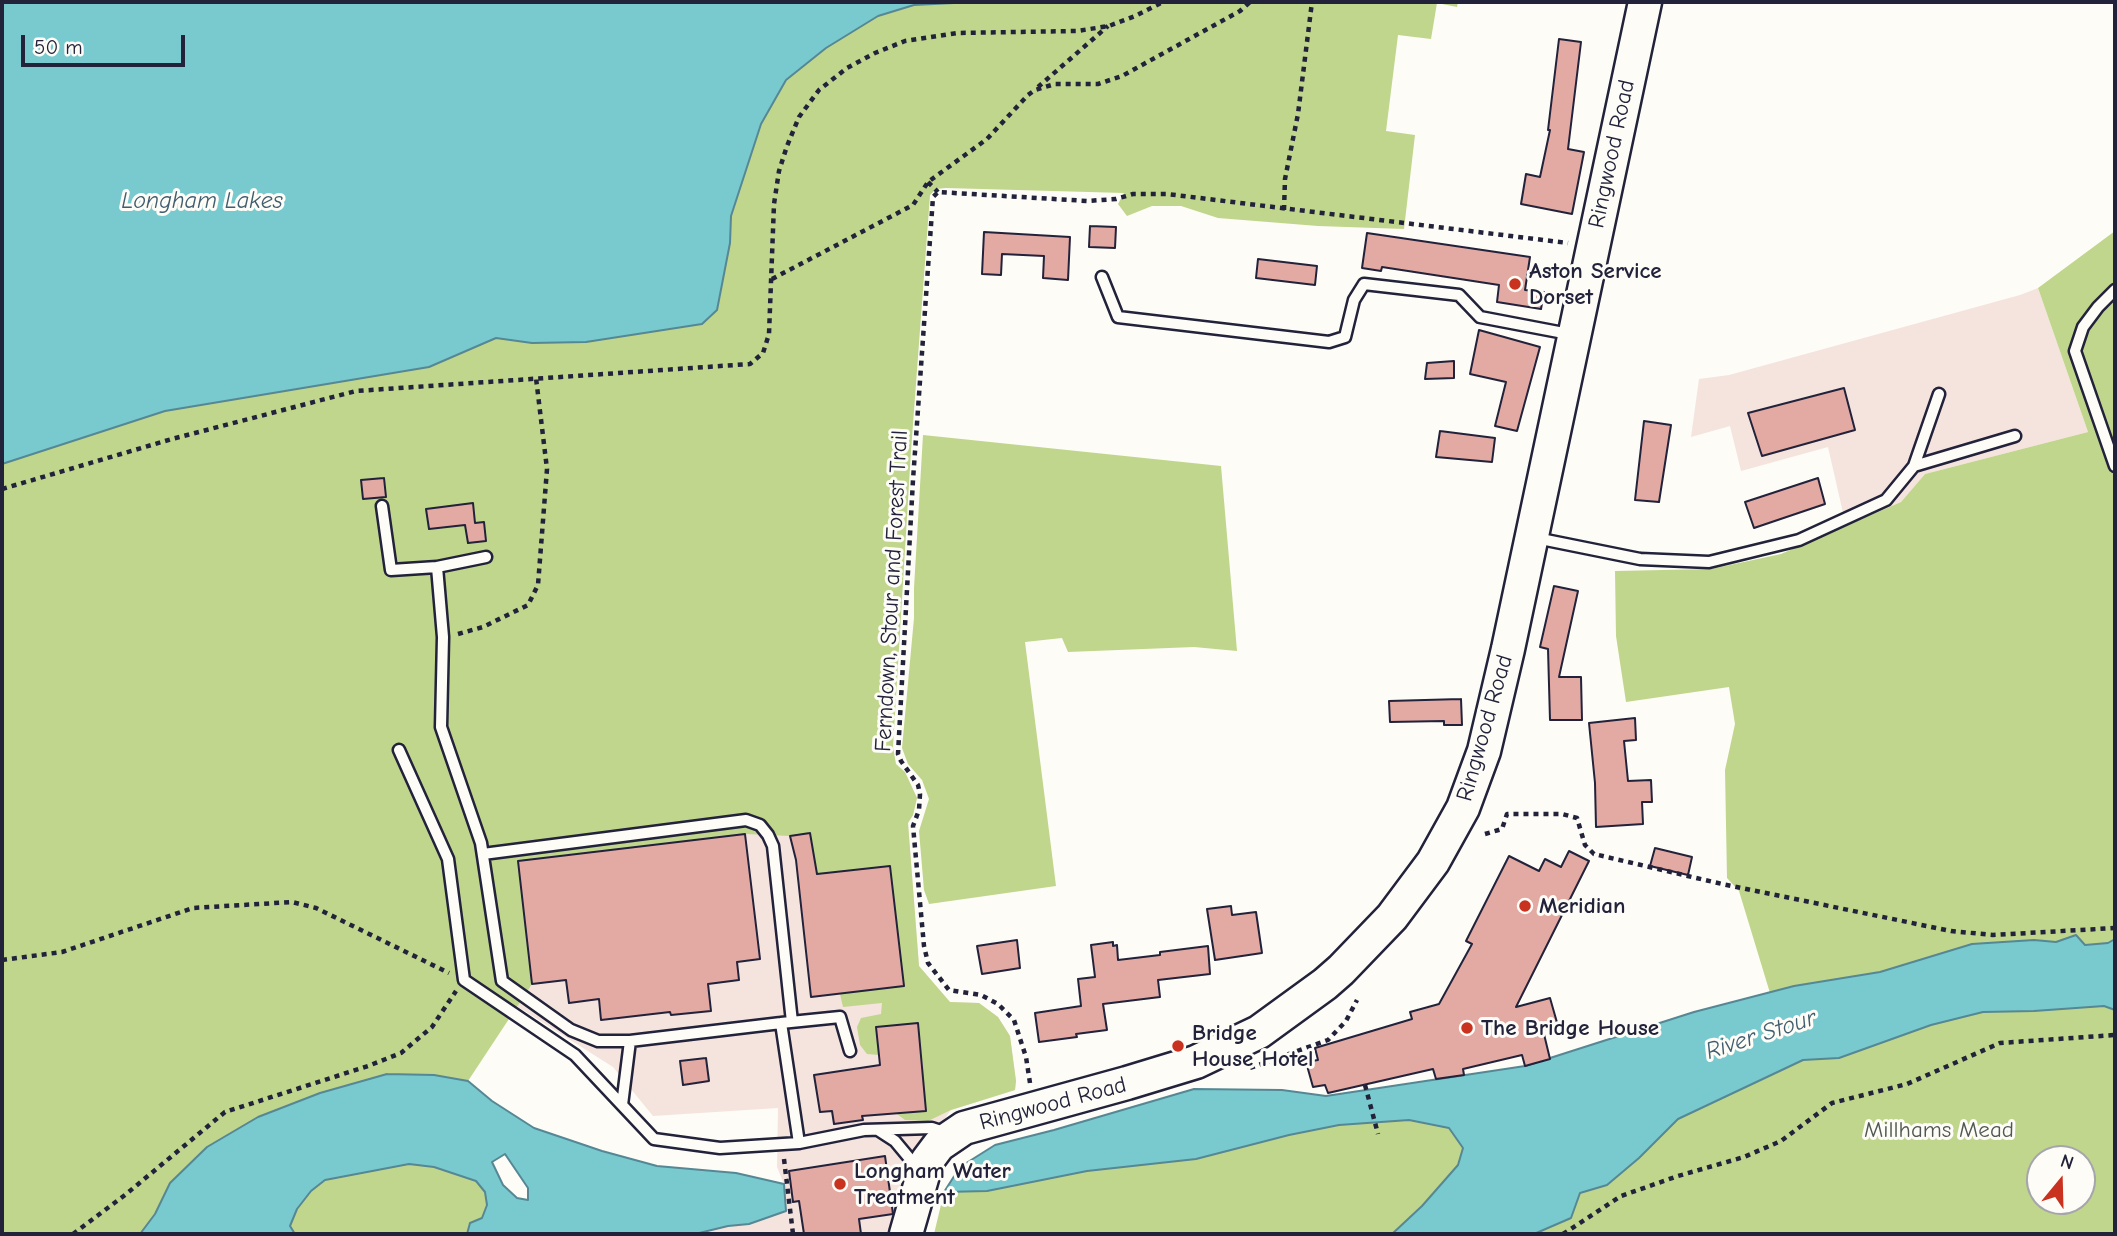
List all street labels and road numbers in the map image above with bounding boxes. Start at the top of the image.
street label: Ringwood Road [1583,77,1641,231]
street label: Ferndown, Stour and Forest Trail [870,429,914,753]
street label: Ringwood Road [1451,652,1519,804]
street label: Ringwood Road [976,1071,1130,1137]

